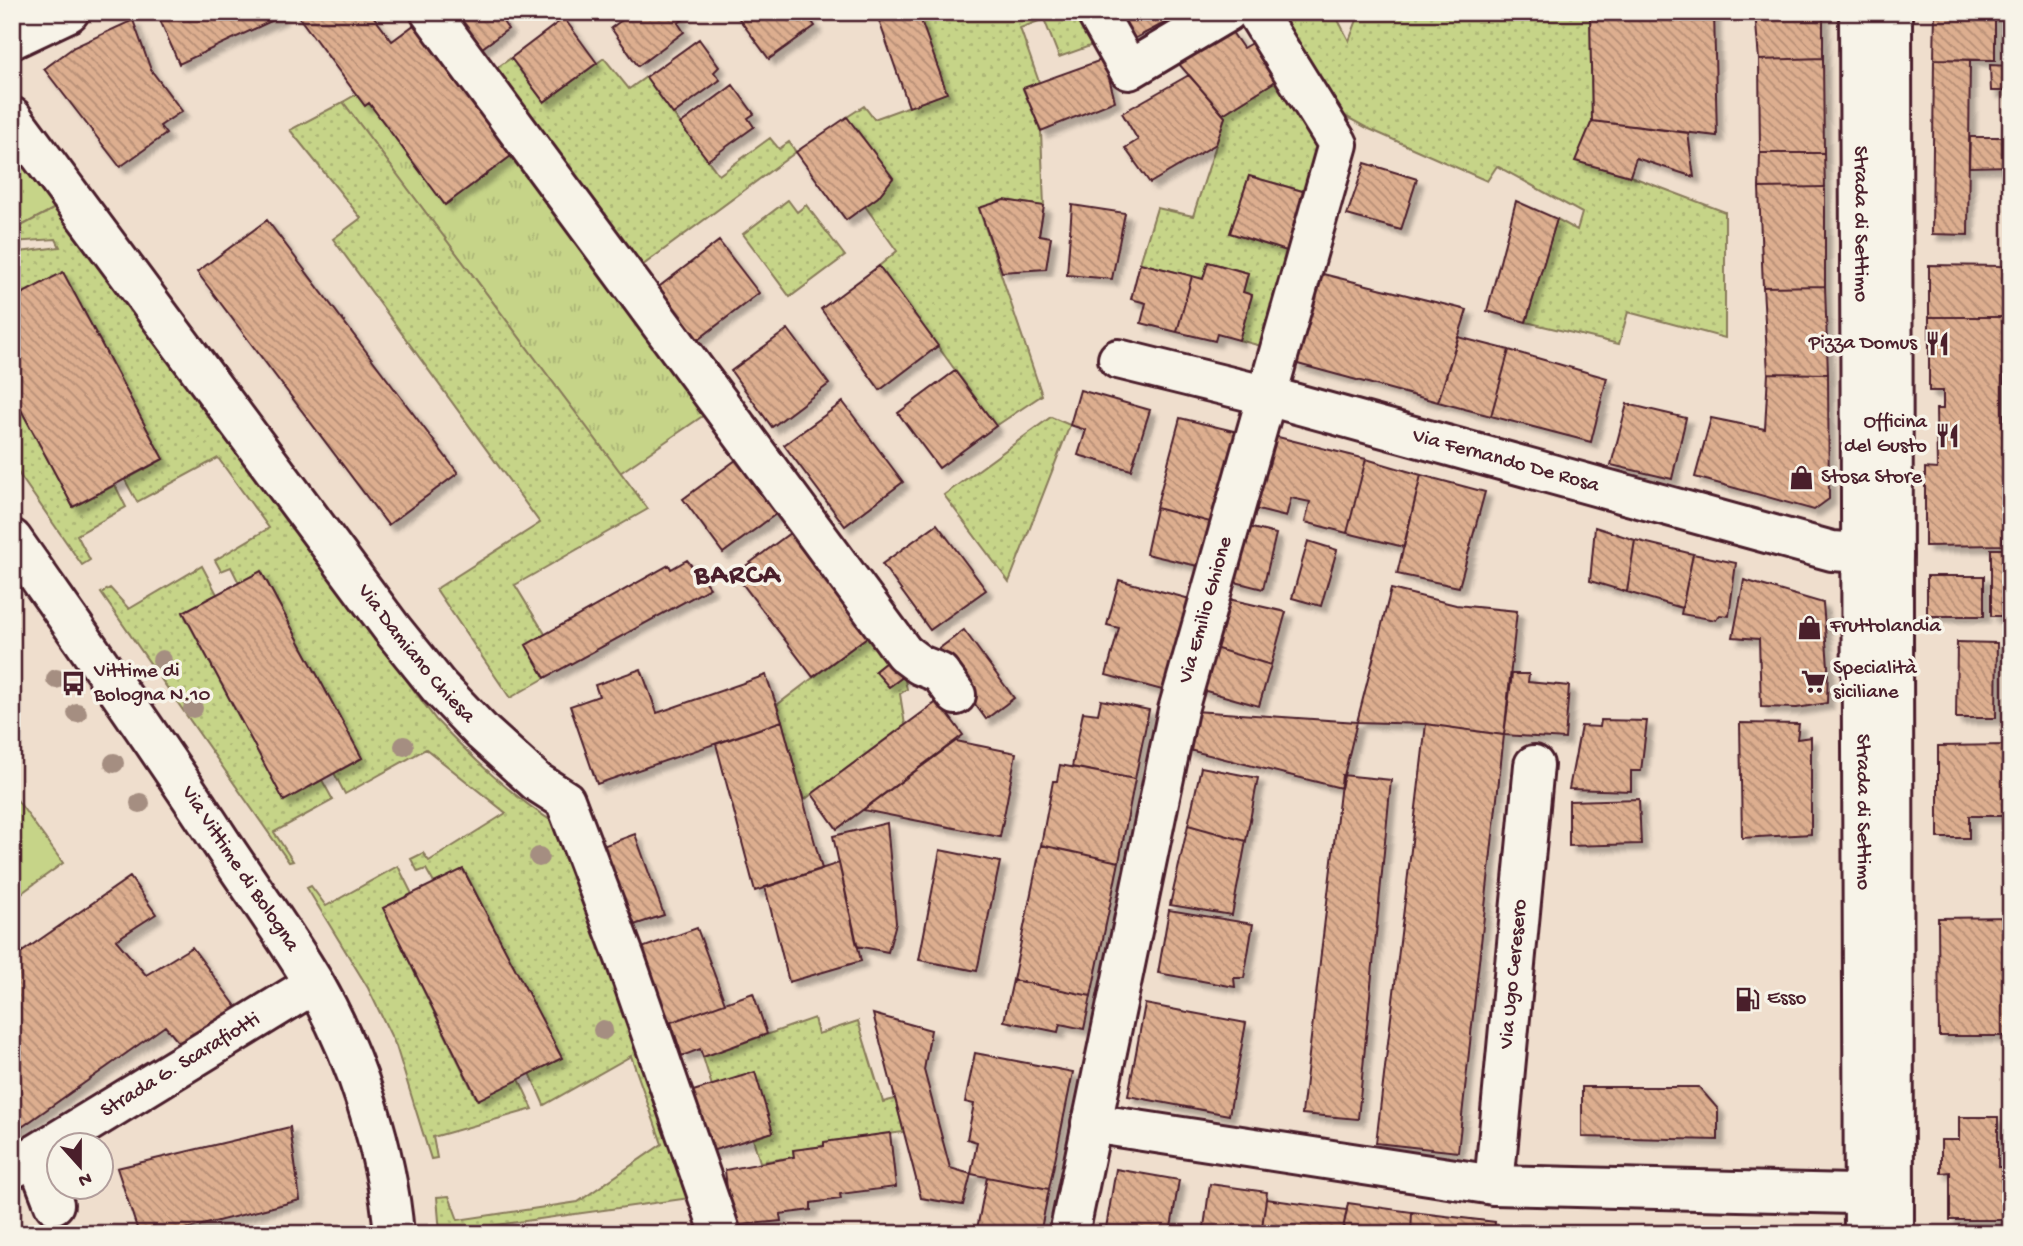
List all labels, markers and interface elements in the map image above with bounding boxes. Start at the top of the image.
street label: Strada di Settimo [1847,146,1873,302]
restaurant icon: Pizza Domus [1923,330,1951,358]
place label: Pizza Domus [1808,332,1918,357]
place label: Officina del Gusto [1844,411,1928,460]
restaurant icon: Officina del Gusto [1933,421,1961,449]
street label: Via Fernando De Rosa [1409,424,1603,499]
shop icon: Stosa Store [1787,464,1815,492]
place label: Stosa Store [1821,466,1923,491]
street label: Via Emilio Ghione [1173,533,1239,687]
district label: BARCA [693,560,782,593]
street label: Via Damiano Chiesa [351,579,481,730]
shop icon: Fruttolandia [1796,613,1824,641]
place label: Fruttolandia [1829,615,1942,640]
place label: Specialità siciliane [1833,657,1918,706]
place label: Vittime di Bologna N.10 [93,660,210,709]
supermarket icon: Specialità siciliane [1799,667,1827,695]
bus stop icon: Vittime di Bologna N.10 [60,670,88,698]
street label: Strada di Settimo [1849,734,1875,890]
street label: Via Vittime di Bologna [174,781,305,958]
street label: Via Ugo Ceresero [1494,898,1534,1051]
fuel station icon: Esso [1733,985,1761,1013]
place label: Esso [1767,987,1807,1012]
street label: Strada G. Scarafiotti [96,1007,265,1124]
north arrow [46,1130,116,1200]
text: N [75,1166,95,1192]

